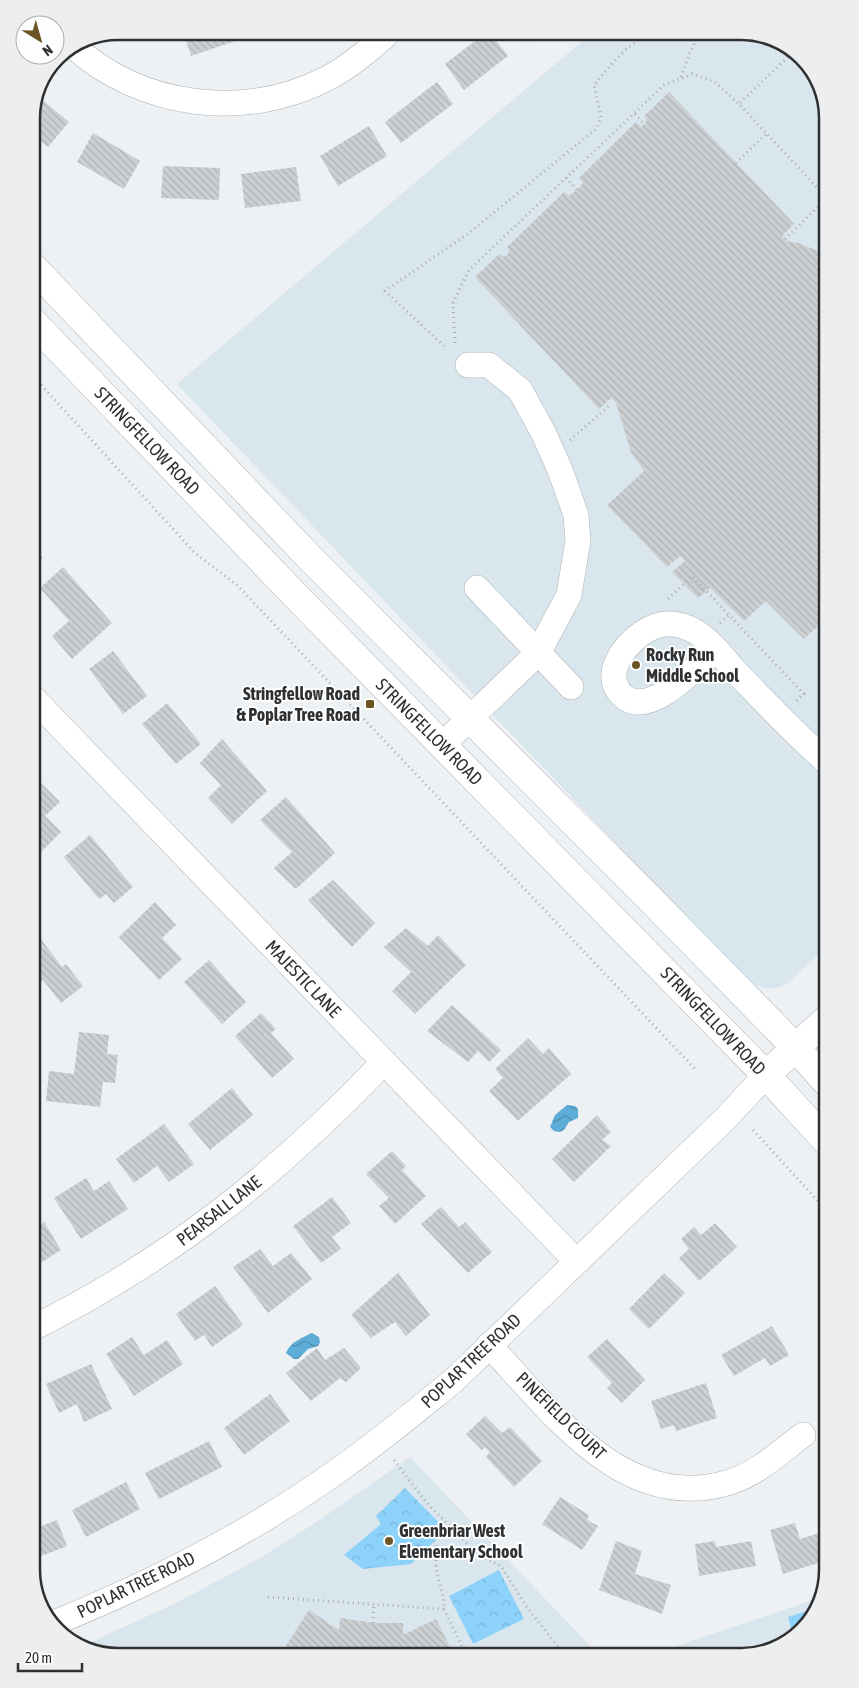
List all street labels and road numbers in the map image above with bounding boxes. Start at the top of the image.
street label: STRINGFELLOW ROAD [91,382,204,499]
street label: STRINGFELLOW ROAD [372,674,487,789]
street label: MAJESTIC LANE [261,936,346,1022]
street label: STRINGFELLOW ROAD [657,962,770,1079]
street label: PEARSALL LANE [172,1171,265,1250]
street label: POPLAR TREE ROAD [417,1309,525,1412]
street label: PINEFIELD COURT [512,1368,611,1464]
street label: POPLAR TREE ROAD [74,1547,198,1622]

